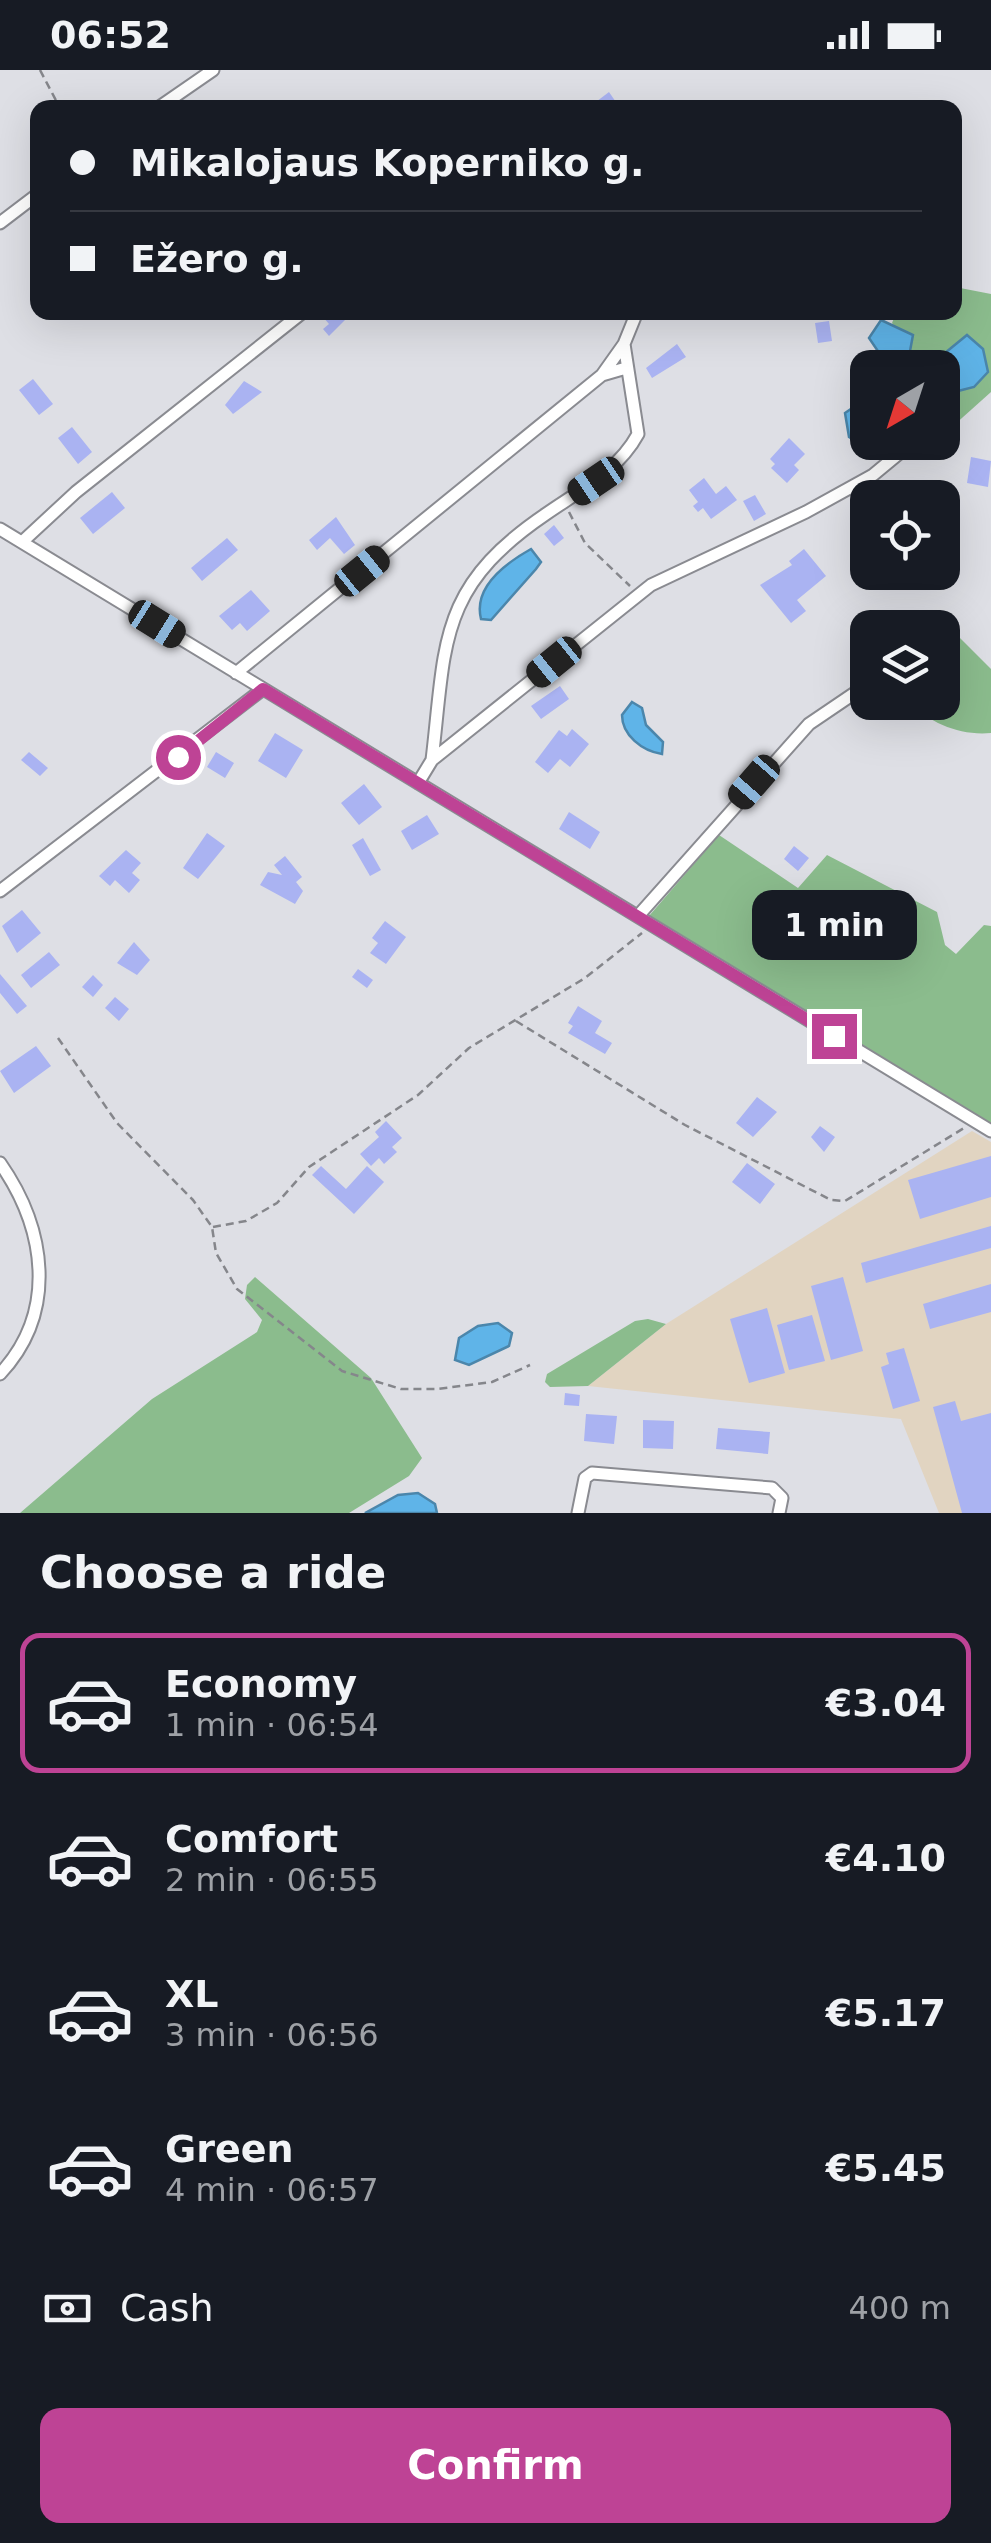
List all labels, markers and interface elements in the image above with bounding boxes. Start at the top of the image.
text: 06:52 [50,13,171,57]
text: Mikalojaus Koperniko g. [130,141,644,185]
text: Ežero g. [130,237,304,281]
north arrow [850,350,960,460]
map controls [850,350,960,720]
car [563,452,629,510]
button: locate [850,480,960,590]
car [329,540,395,602]
car [124,595,190,653]
button: layers [850,610,960,720]
car [521,631,587,693]
route start [156,735,201,780]
car [723,750,785,814]
callout: 1 min [752,891,916,961]
text: 1 min [784,906,885,944]
route end [812,1014,857,1059]
text: Choose a ride [40,1546,386,1599]
icon: car [45,1658,135,1748]
text: Economy [165,1662,357,1706]
text: €3.04 [826,1681,946,1725]
text: 1 min · 06:54 [165,1706,379,1744]
icon: car [45,1813,135,1903]
text: Comfort [165,1817,338,1861]
text: €4.10 [826,1836,946,1880]
text: 2 min · 06:55 [165,1861,379,1899]
icon: car [45,1968,135,2058]
text: XL [165,1972,219,2016]
text: €5.17 [826,1991,946,2035]
text: 3 min · 06:56 [165,2016,379,2054]
icon: car [45,2123,135,2213]
text: Green [165,2127,294,2171]
text: €5.45 [826,2146,946,2190]
text: 4 min · 06:57 [165,2171,379,2209]
icon: cash [40,2281,95,2336]
text: Cash [120,2286,214,2330]
text: 400 m [849,2289,951,2327]
button: Confirm [40,2408,951,2523]

